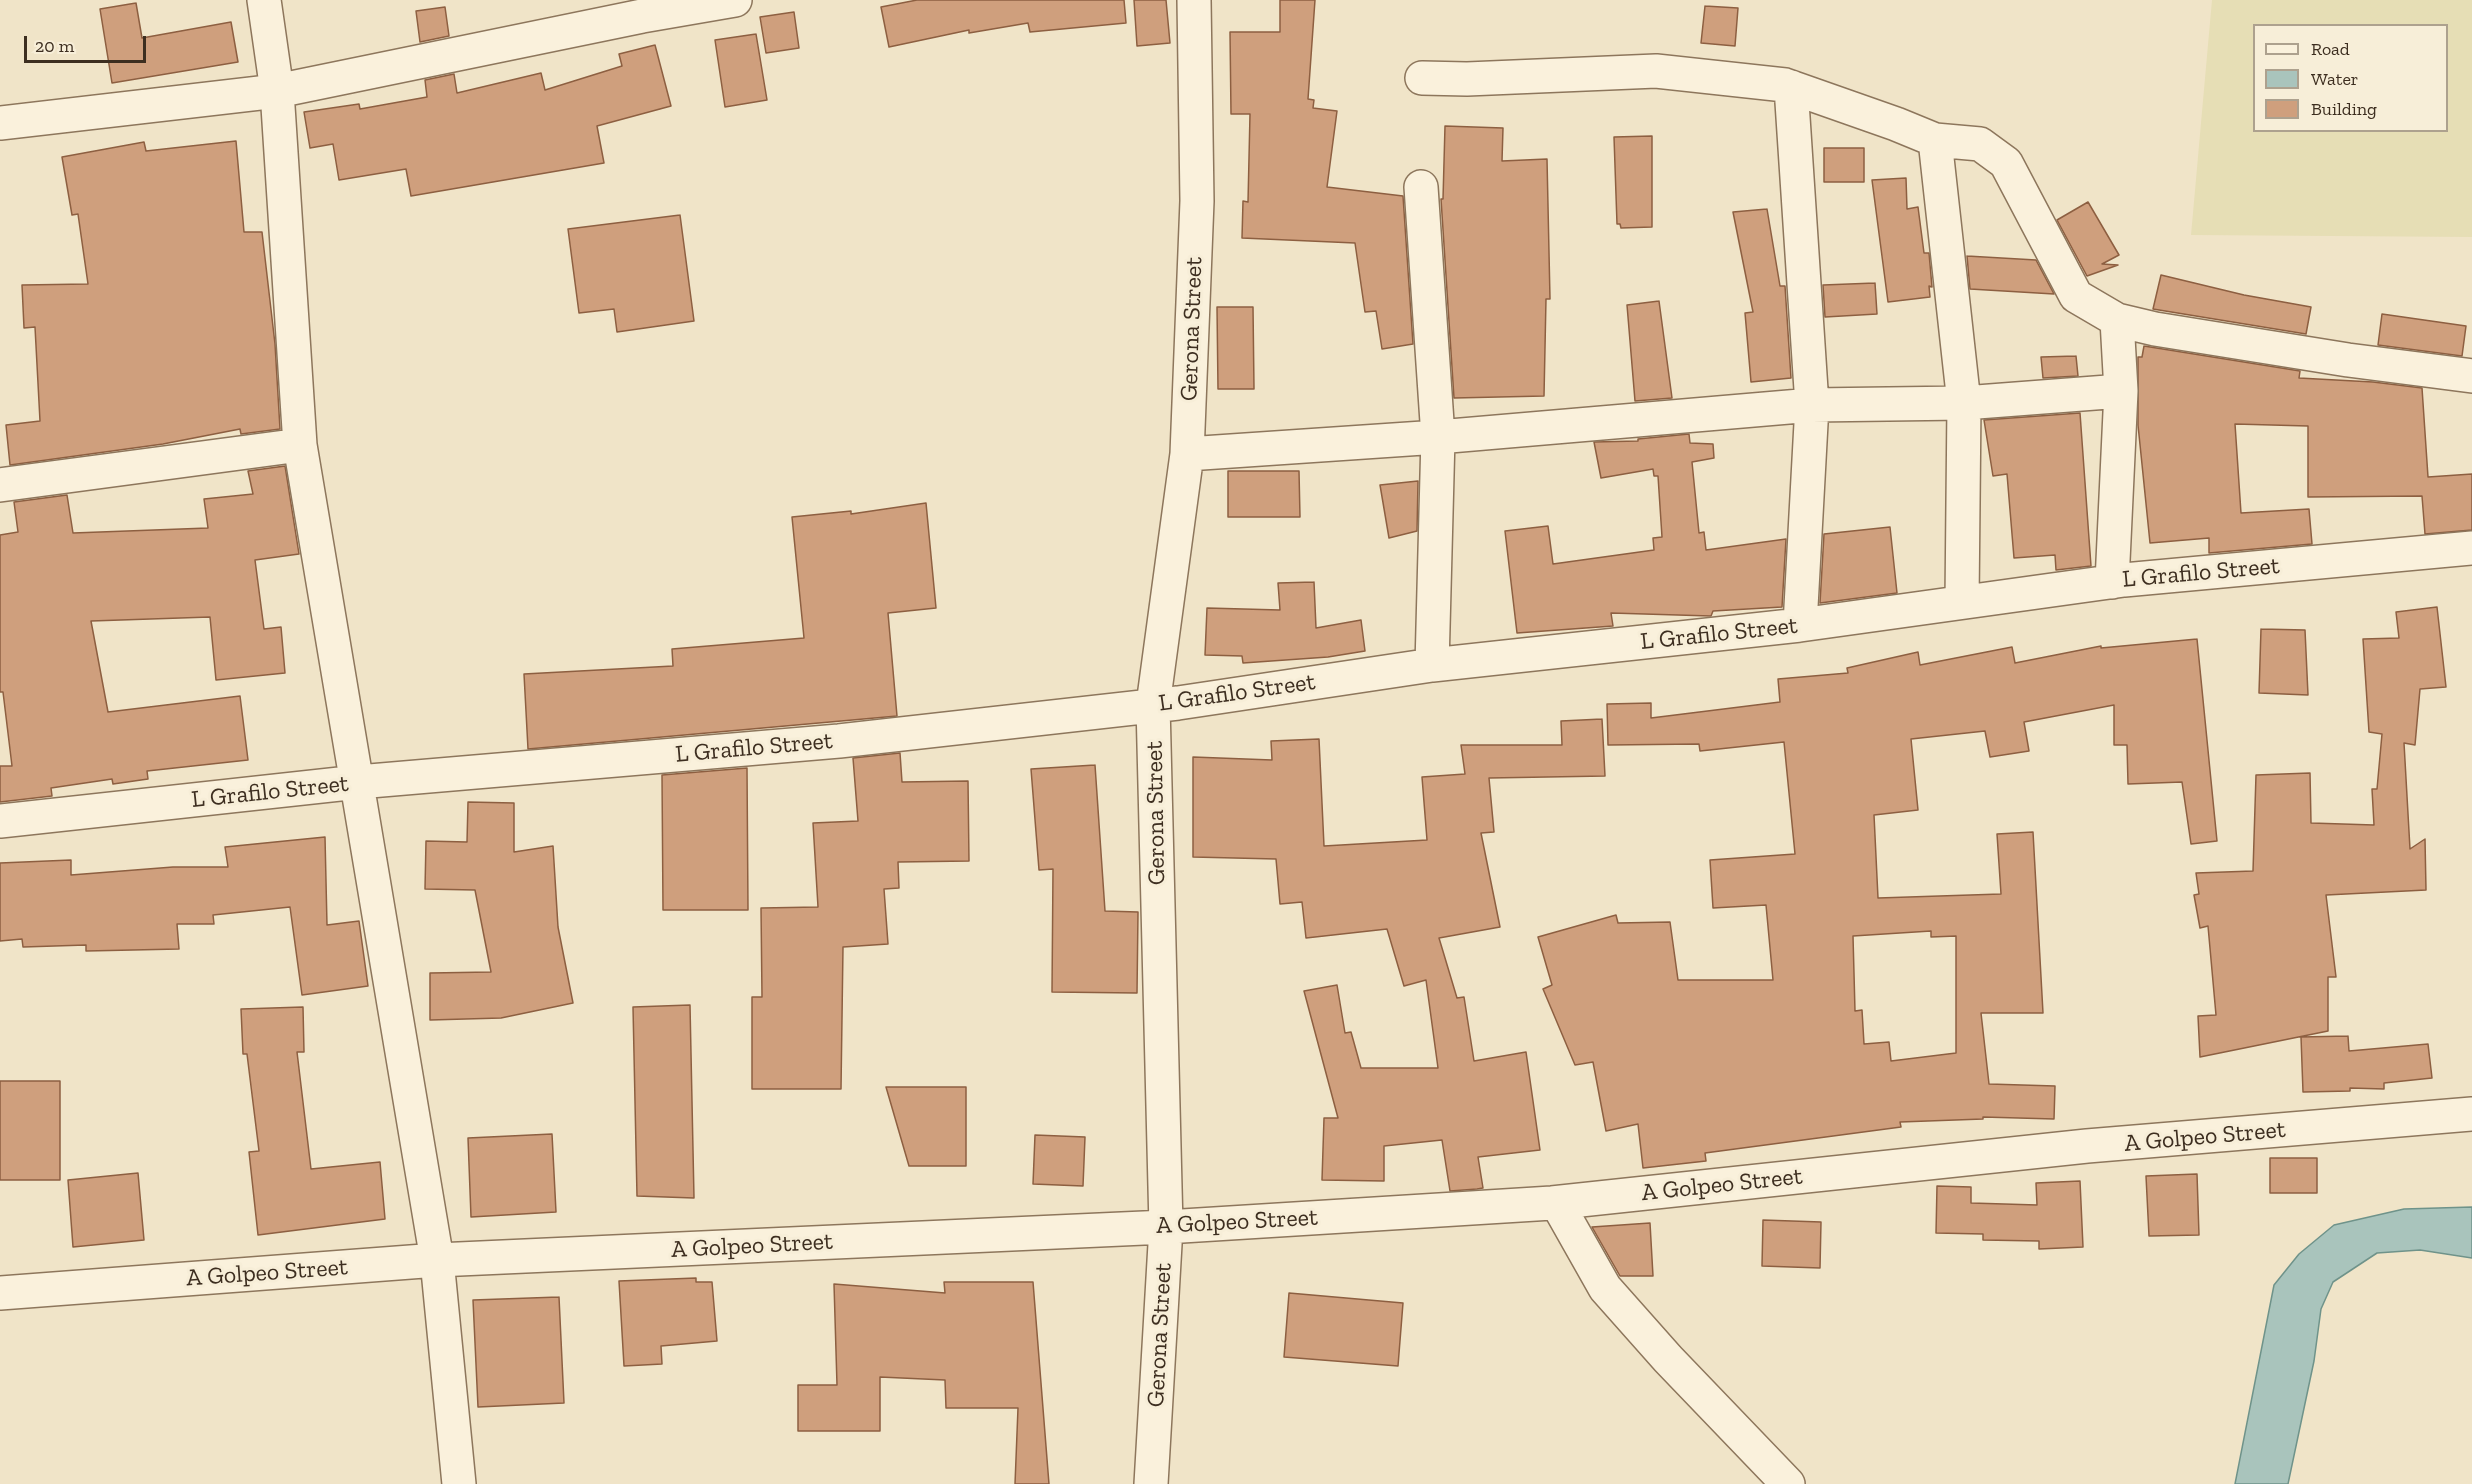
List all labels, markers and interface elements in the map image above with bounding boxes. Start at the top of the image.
scale bar [27,24,148,62]
legend [2253,24,2448,132]
text: 20 m [35,35,74,57]
text: Road [2311,38,2350,60]
text: Water [2311,68,2358,90]
text: Building [2311,98,2377,120]
street label: Gerona Street [1175,256,1209,402]
street label: L Grafilo Street [2121,552,2281,594]
street label: L Grafilo Street [1639,611,1799,657]
street label: L Grafilo Street [1157,668,1317,718]
street label: L Grafilo Street [674,727,834,769]
street label: Gerona Street [1140,741,1172,885]
street label: L Grafilo Street [190,769,350,815]
street label: A Golpeo Street [2123,1116,2287,1158]
street label: A Golpeo Street [1640,1162,1804,1208]
street label: A Golpeo Street [1155,1203,1319,1241]
street label: A Golpeo Street [670,1227,834,1265]
street label: A Golpeo Street [185,1253,349,1293]
street label: Gerona Street [1142,1262,1178,1408]

